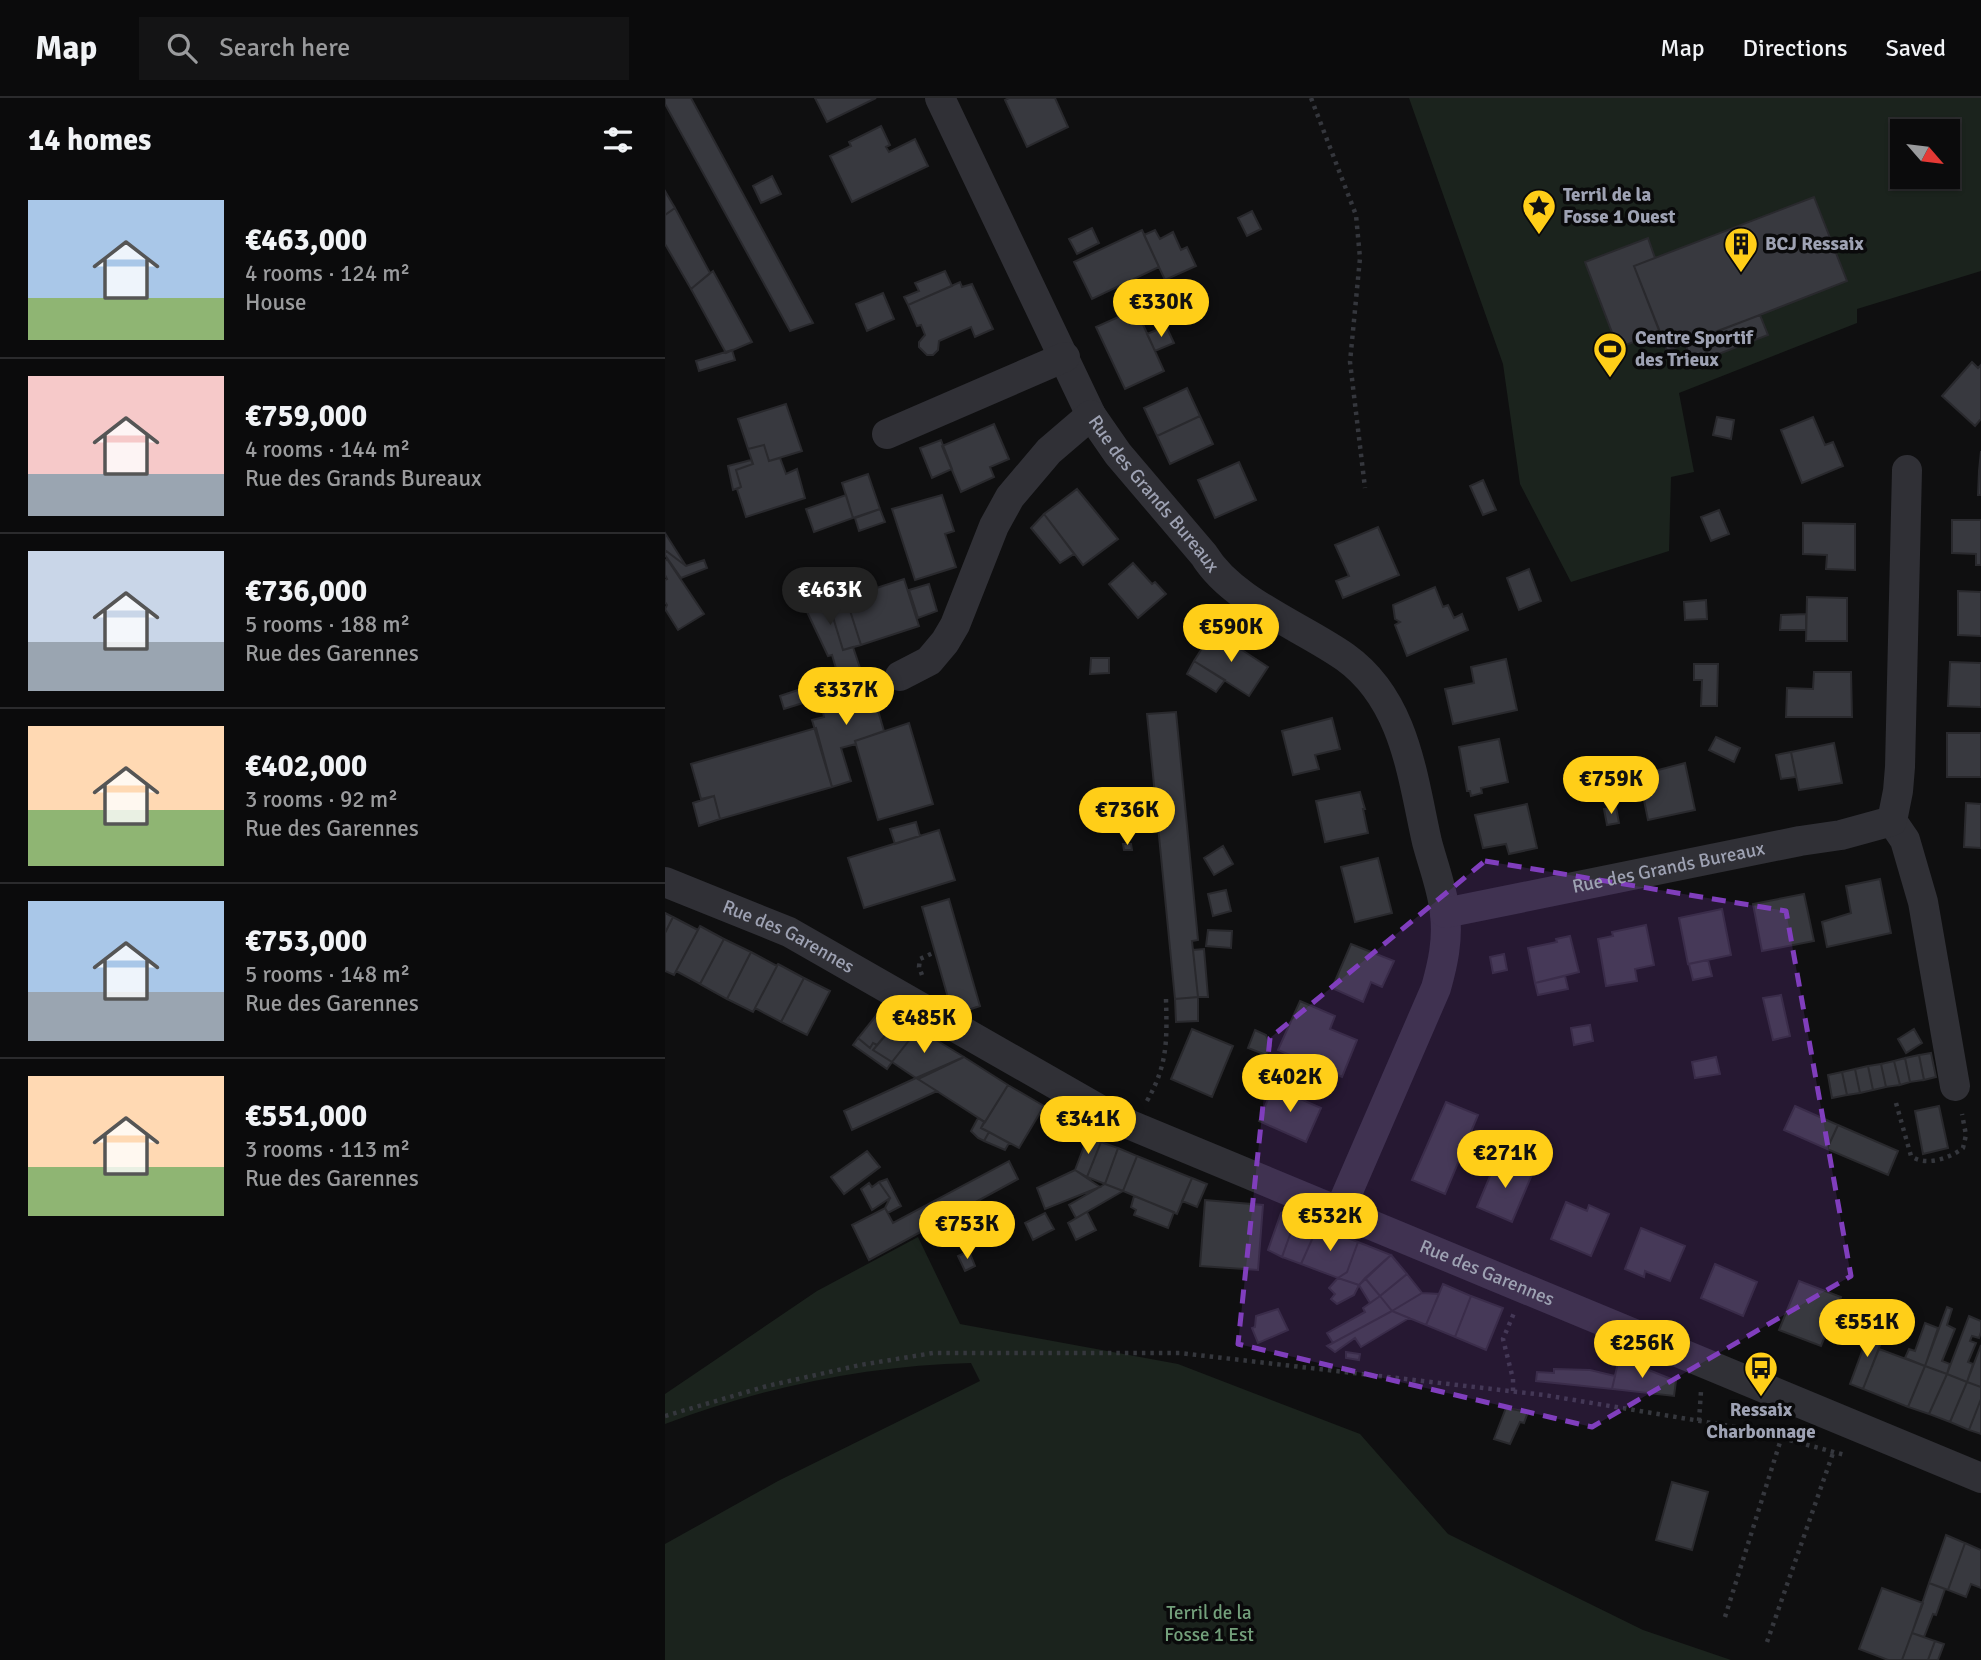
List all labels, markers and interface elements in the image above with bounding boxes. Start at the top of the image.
search box [139,17,629,80]
text: Map [35,28,97,69]
icon: search [163,29,201,67]
text: Search here [219,32,350,64]
text: Map [1660,33,1705,63]
text: Directions [1743,33,1848,63]
text: Saved [1886,33,1946,63]
north arrow [1890,119,1960,189]
map controls [1890,119,1960,189]
icon: filters [599,121,637,159]
text: 14 homes [28,122,151,159]
place label: Terril de la Fosse 1 Ouest [1563,183,1675,229]
place icon: Terril de la Fosse 1 Ouest [1520,187,1558,236]
text: €463,000 [245,222,367,259]
building icon: BCJ Ressaix [1722,225,1760,274]
icon: home [84,228,168,312]
place label: BCJ Ressaix [1765,232,1864,256]
text: 4 rooms · 124 m² [245,259,410,288]
pin: €330K [1112,280,1210,339]
text: €330K [1129,287,1193,316]
text: House [245,288,307,317]
place label: Centre Sportif des Trieux [1635,326,1754,372]
sports icon: Centre Sportif des Trieux [1591,330,1629,379]
text: €759,000 [245,398,367,435]
icon: home [84,404,168,488]
street label: Rue des Grands Bureaux [1083,411,1224,578]
text: 4 rooms · 144 m² [245,435,410,464]
text: Rue des Grands Bureaux [245,464,482,493]
pin: €463K [781,568,879,627]
text: €736,000 [245,573,367,610]
text: €463K [798,575,862,604]
icon: home [84,579,168,663]
pin: €590K [1182,604,1280,664]
text: 5 rooms · 188 m² [245,610,410,639]
text: €590K [1199,612,1263,641]
text: Rue des Garennes [245,639,419,668]
pin: €337K [797,668,895,727]
text: €337K [814,675,878,704]
text: €402,000 [245,748,367,785]
icon: home [84,754,168,838]
pin: €759K [1562,756,1660,816]
text: €759K [1579,764,1643,793]
text: 3 rooms · 92 m² [245,785,398,814]
pin: €736K [1078,788,1176,847]
text: €736K [1095,795,1159,824]
text: Rue des Garennes [245,814,419,843]
street label: Rue des Grands Bureaux [1570,836,1767,899]
street label: Rue des Garennes [719,894,858,979]
text: €753,000 [245,923,367,960]
icon: home [84,929,168,1013]
text: 5 rooms · 148 m² [245,960,410,989]
text: Rue des Garennes [245,989,419,1018]
pin: €485K [875,996,973,1055]
text: €485K [892,1003,956,1032]
pin: €402K [1241,1054,1339,1114]
text: €402K [1258,1062,1322,1091]
pin: €341K [1039,1096,1137,1156]
text: €551,000 [245,1098,367,1135]
icon: home [84,1104,168,1188]
text: €341K [1056,1104,1120,1133]
pin: €271K [1456,1130,1554,1190]
text: 3 rooms · 113 m² [245,1135,410,1164]
text: €271K [1473,1138,1537,1167]
text: Rue des Garennes [245,1164,419,1193]
pin: €532K [1281,1194,1379,1253]
text: €532K [1298,1201,1362,1230]
pin: €753K [918,1202,1016,1261]
text: €753K [935,1209,999,1238]
street label: Rue des Garennes [1416,1234,1558,1312]
pin: €551K [1818,1300,1916,1359]
text: €551K [1835,1307,1899,1336]
pin: €256K [1593,1320,1691,1380]
text: €256K [1610,1328,1674,1357]
bus stop icon: Ressaix Charbonnage [1742,1349,1780,1398]
place label: Ressaix Charbonnage [1706,1398,1816,1444]
park label: Terril de la Fosse 1 Est [1164,1601,1254,1647]

